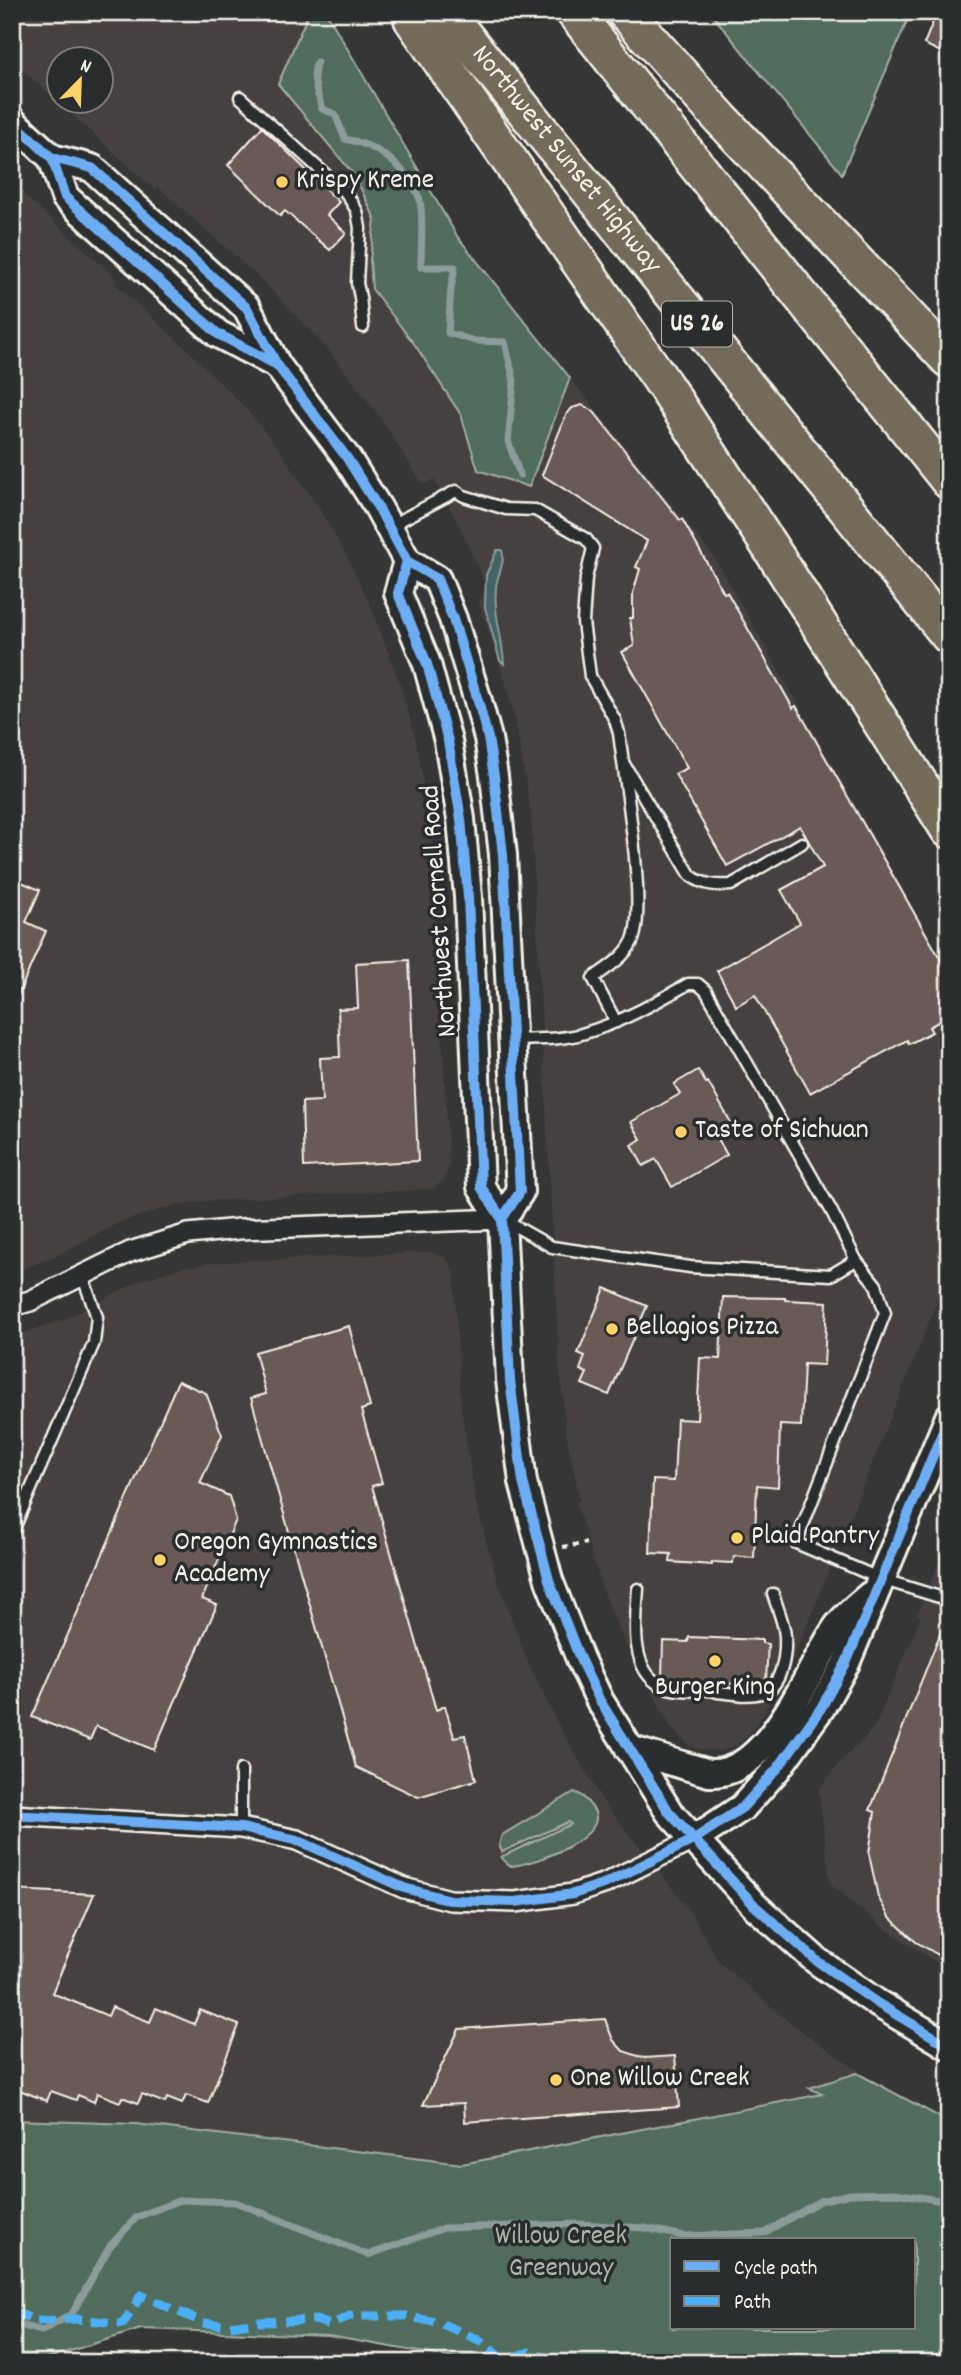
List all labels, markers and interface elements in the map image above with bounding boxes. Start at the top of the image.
street label: Northwest Sunset Highway [460,37,670,284]
north arrow [46,46,116,116]
text: N [76,53,95,82]
place label: Krispy Kreme [296,162,434,202]
marker: Krispy Kreme [274,174,290,190]
road number: US 26 [662,302,732,346]
street label: Northwest Cornell Road [412,784,470,1038]
place label: Taste of Sichuan [695,1112,869,1152]
marker: Taste of Sichuan [673,1124,689,1140]
place label: Bellagios Pizza [626,1309,779,1349]
marker: Bellagios Pizza [604,1321,620,1337]
place label: Plaid Pantry [751,1518,880,1558]
place label: Oregon Gymnastics Academy [174,1524,378,1596]
marker: Plaid Pantry [729,1530,745,1546]
marker: Oregon Gymnastics Academy [152,1552,168,1568]
marker: Burger King [707,1653,723,1669]
place label: Burger King [655,1669,775,1709]
place label: One Willow Creek [570,2060,750,2100]
marker: One Willow Creek [548,2072,564,2088]
park label: Willow Creek Greenway [495,2218,627,2290]
legend [670,2238,916,2330]
text: Cycle path [734,2255,817,2285]
text: Path [734,2289,771,2319]

